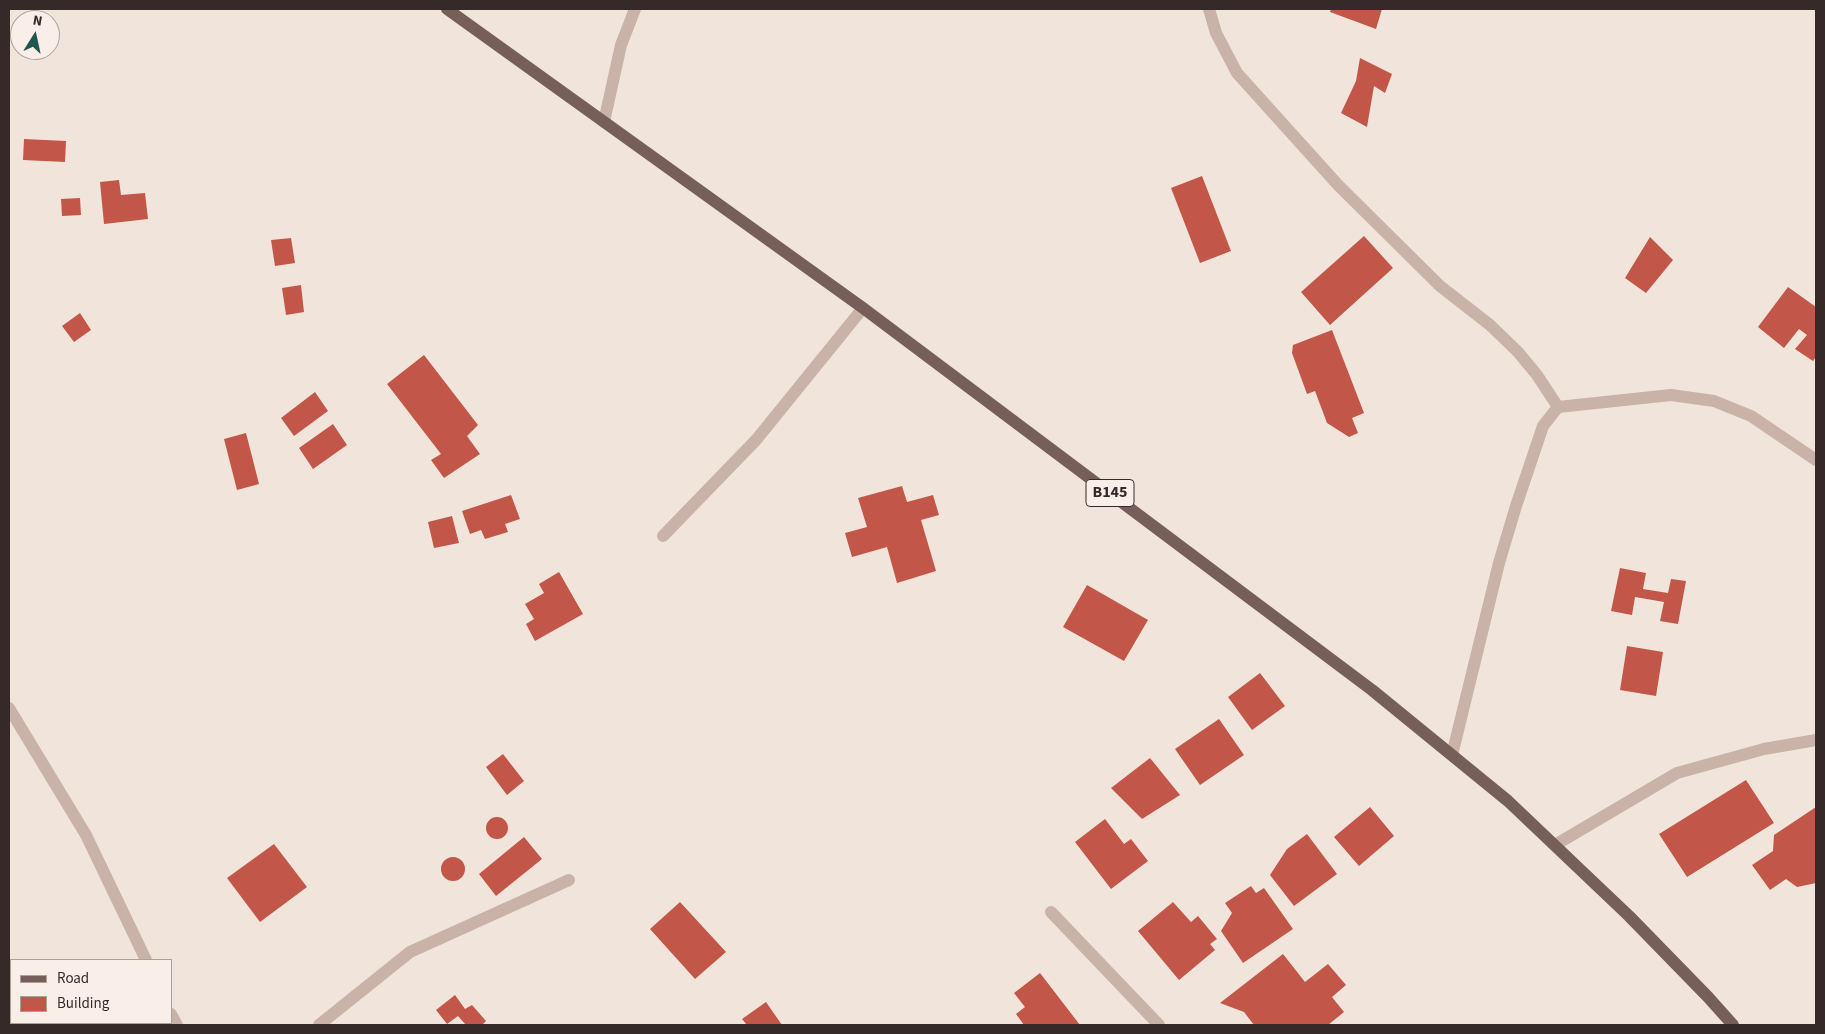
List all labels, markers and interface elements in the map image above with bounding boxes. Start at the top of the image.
north arrow [10,10,60,60]
text: N [31,11,44,32]
road number: B145 [1086,479,1134,506]
legend [10,959,172,1024]
text: Road [57,968,89,989]
text: Building [57,993,109,1014]

